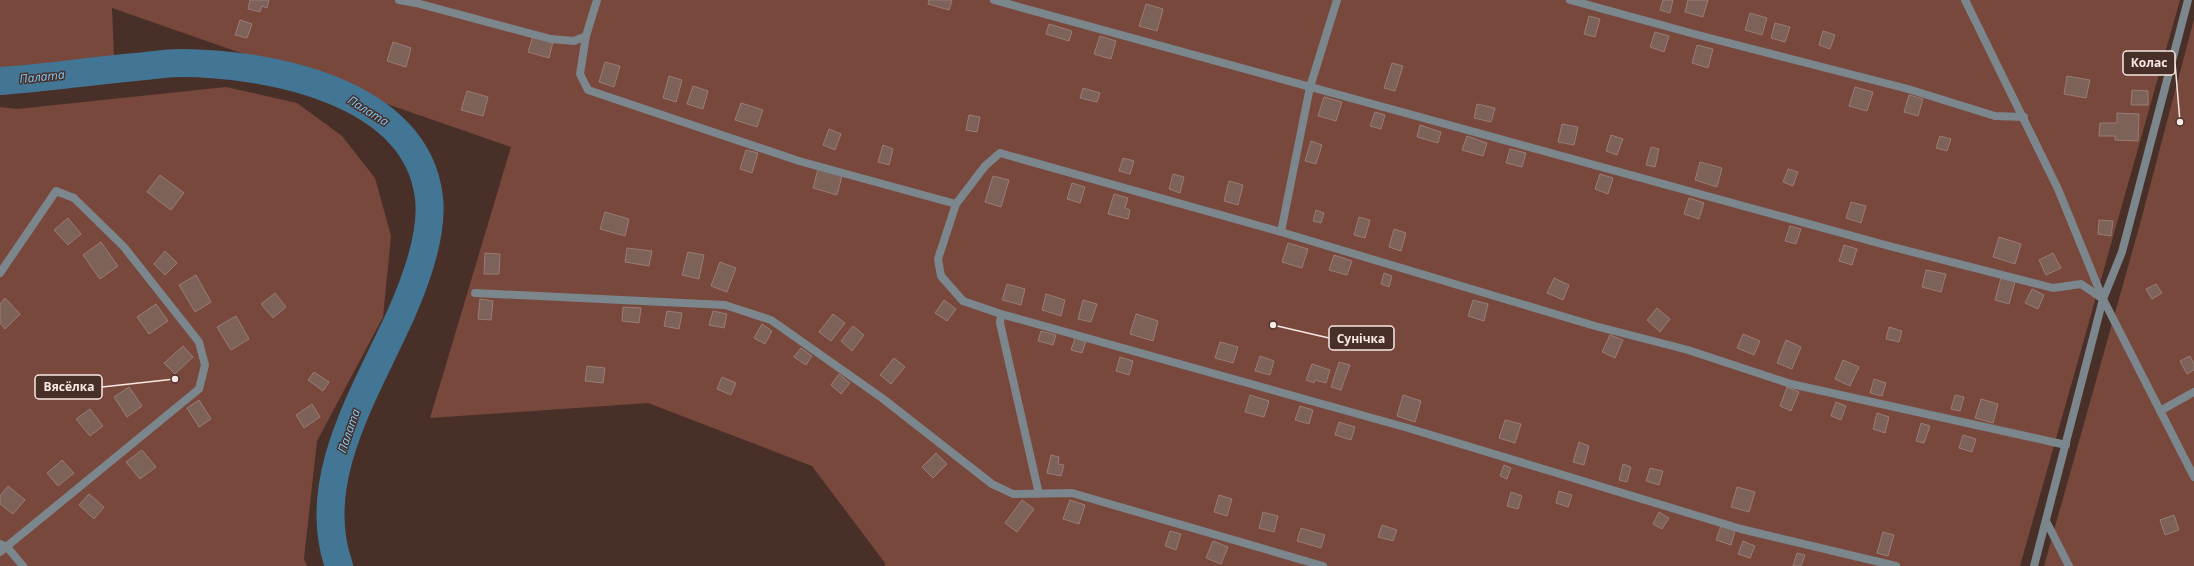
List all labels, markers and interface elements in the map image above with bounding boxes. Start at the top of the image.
callout: Колас [2123,51,2175,75]
text: Колас [2131,54,2167,71]
water label: Палата [18,66,66,87]
water label: Палата [345,91,392,130]
callout: Сунічка [1329,326,1394,350]
text: Сунічка [1337,330,1385,347]
callout: Вясёлка [35,375,102,399]
text: Вясёлка [44,378,94,395]
water label: Палата [333,406,364,455]

